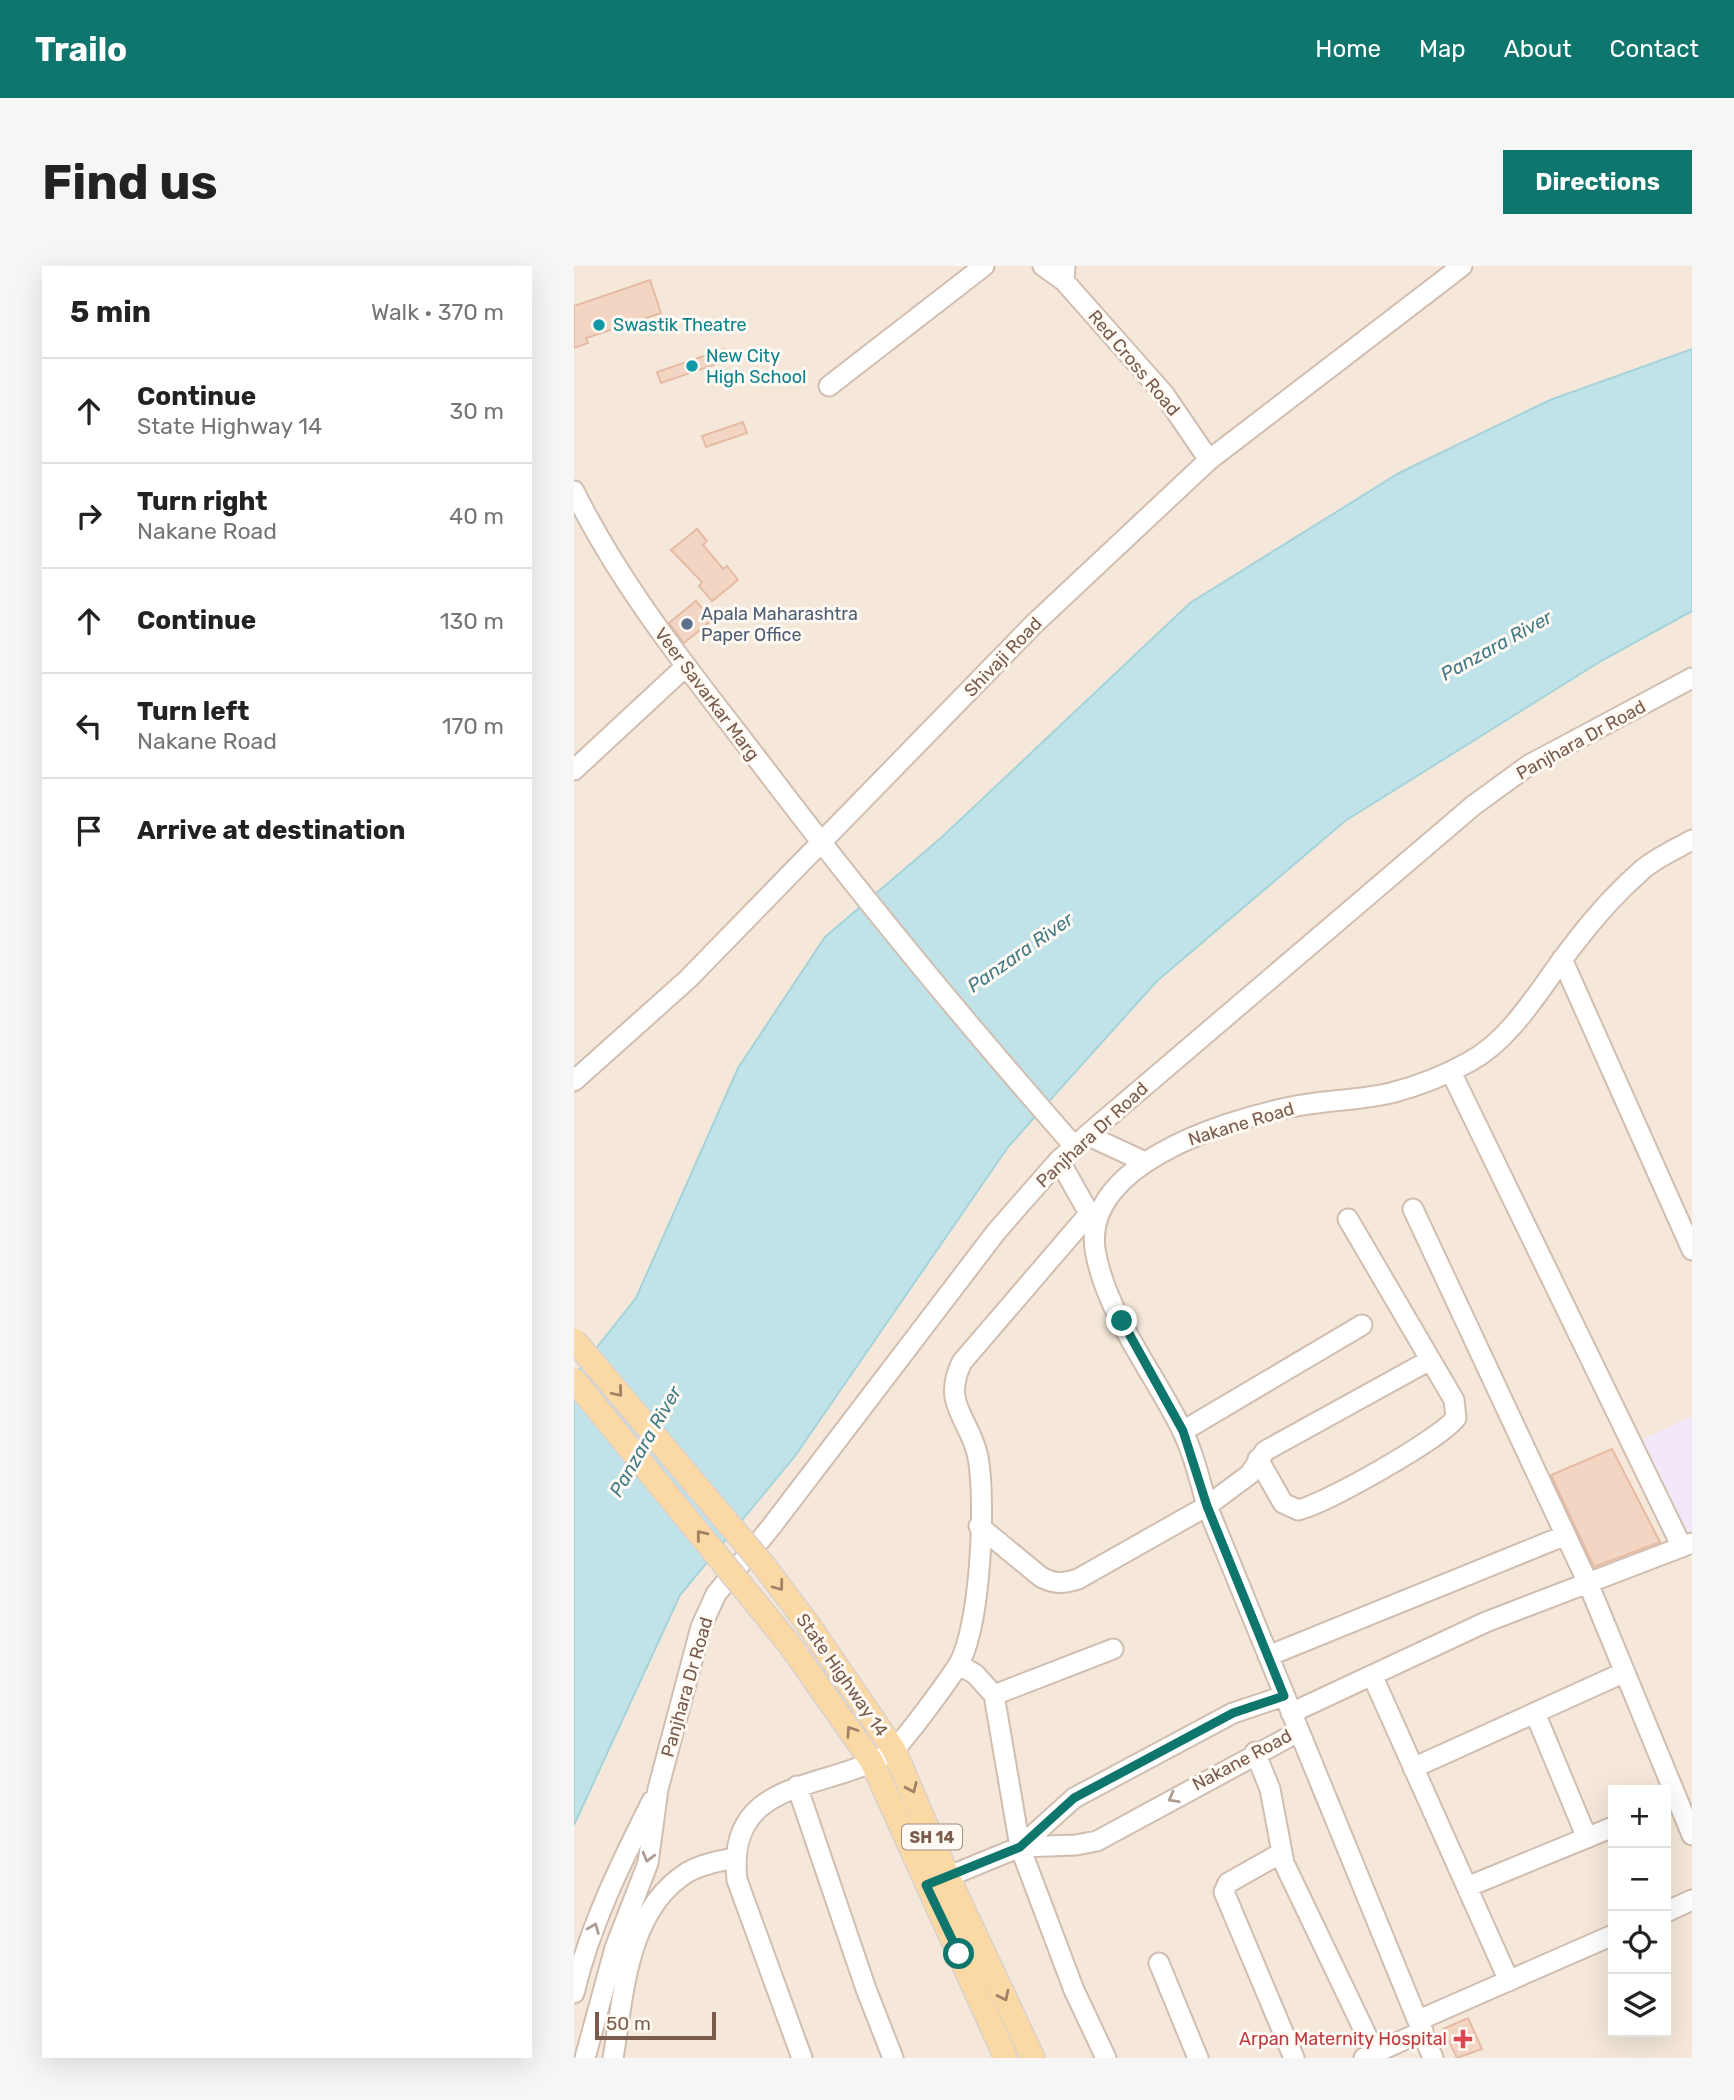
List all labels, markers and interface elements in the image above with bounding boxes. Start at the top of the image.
text: Trailo [35,30,127,69]
text: Home [1315,35,1381,63]
text: Map [1419,35,1466,63]
text: About [1504,35,1572,63]
text: Contact [1610,35,1699,63]
button: Directions [1503,150,1692,214]
text: Find us [42,153,218,211]
text: 5 min [70,294,151,330]
text: Walk · 370 m [371,298,504,326]
street label: Red Cross Road [1083,306,1185,420]
place label: Swastik Theatre [613,314,747,336]
marker: Swastik Theatre [591,317,607,333]
place label: New City High School [706,345,806,388]
marker: New City High School [684,358,700,374]
text: Continue [137,381,256,412]
icon: ahead [70,392,108,430]
text: 30 m [449,397,504,425]
text: State Highway 14 [137,412,322,440]
text: Turn right [137,486,267,517]
icon: right [70,497,108,535]
text: 40 m [449,502,504,530]
text: Nakane Road [137,517,277,545]
icon: ahead [70,602,108,640]
place label: Apala Maharashtra Paper Office [701,603,858,646]
text: Continue [137,605,256,636]
water label: Panzara River [1437,605,1557,686]
text: 130 m [440,607,504,635]
street label: Shivaji Road [960,613,1046,701]
marker: Apala Maharashtra Paper Office [679,616,695,632]
street label: Veer Savarkar Marg [650,623,764,765]
street label: Panjhara Dr Road [1512,695,1650,785]
text: Turn left [137,696,249,727]
icon: left [70,707,108,745]
text: 170 m [442,712,504,740]
text: Nakane Road [137,727,277,755]
icon: arrive [70,812,108,850]
text: Arrive at destination [137,815,405,846]
water label: Panzara River [963,907,1078,997]
street label: Panjhara Dr Road [1032,1078,1152,1192]
street label: Nakane Road [1185,1097,1297,1151]
route end [1106,1305,1137,1336]
water label: Panzara River [605,1381,687,1501]
one-way arrow [610,1384,622,1397]
one-way arrow [697,1530,710,1542]
one-way arrow [771,1578,784,1591]
street label: State Highway 14 [791,1609,893,1741]
street label: Panjhara Dr Road [656,1614,718,1760]
street label: Nakane Road [1188,1725,1296,1795]
one-way arrow [847,1726,860,1739]
one-way arrow [904,1781,918,1793]
map controls [1608,1785,1671,2037]
button: + [1608,1785,1671,1848]
one-way arrow [1168,1790,1180,1803]
road number: SH 14 [902,1824,962,1849]
button: − [1608,1848,1671,1911]
one-way arrow [642,1851,656,1863]
button: locate [1608,1911,1671,1974]
one-way arrow [585,1923,599,1935]
route start [943,1938,974,1969]
button: layers [1608,1974,1671,2037]
one-way arrow [996,1989,1010,2001]
scale bar [595,2009,716,2041]
text: 50 m [606,2012,651,2035]
place label: Arpan Maternity Hospital [1239,2028,1447,2050]
marker: Arpan Maternity Hospital [1453,2029,1473,2049]

